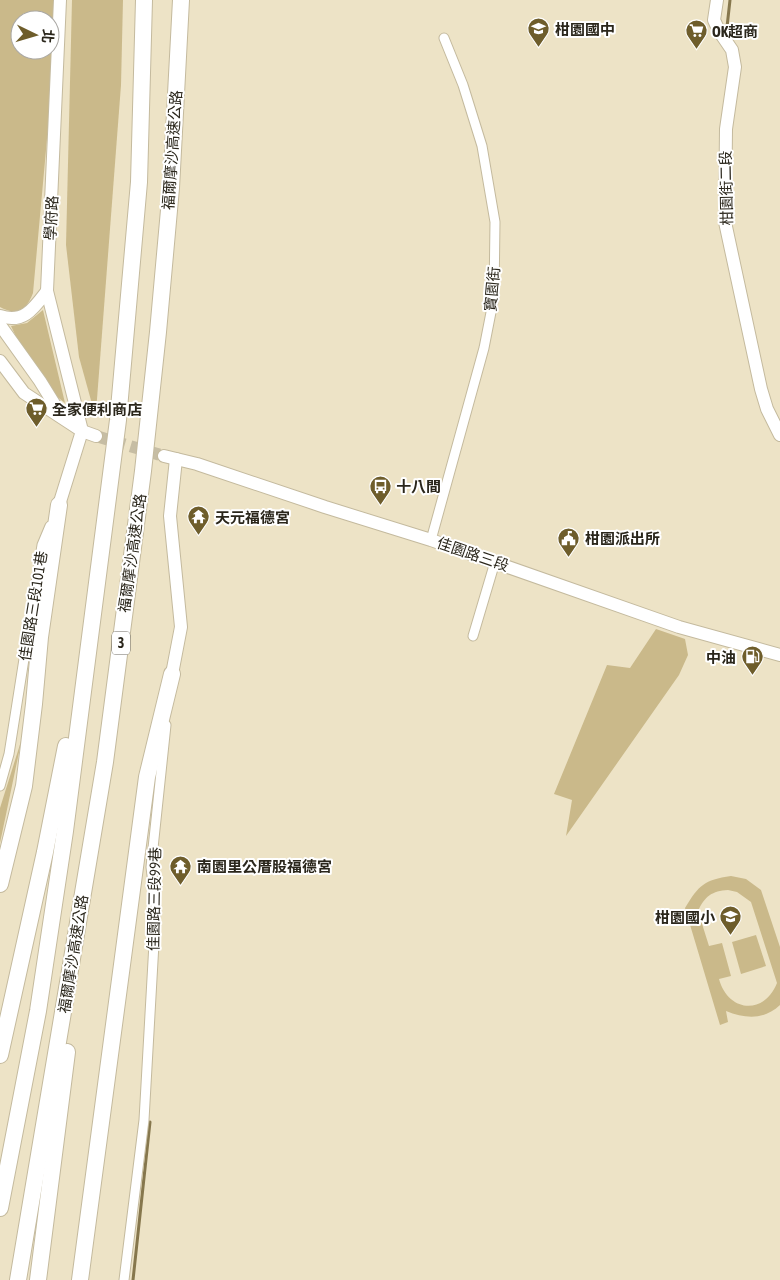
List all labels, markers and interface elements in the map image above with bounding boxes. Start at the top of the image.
north arrow [10,10,60,60]
school or university icon: 柑園國中 [527,17,551,48]
supermarket icon: OK超商 [684,19,708,50]
place label: 柑園國中 [555,21,615,38]
place label: OK超商 [712,23,758,40]
text: 北 [39,28,57,44]
street label: 福爾摩沙高速公路 [159,90,185,210]
street label: 柑園街二段 [717,150,735,226]
street label: 學府路 [41,195,61,241]
street label: 寶園街 [482,266,502,312]
supermarket icon: 全家便利商店 [24,397,48,428]
place label: 全家便利商店 [52,401,142,418]
bus stop icon: 十八間 [368,474,392,505]
place label: 十八間 [396,478,441,495]
street label: 福爾摩沙高速公路 [115,492,149,614]
temple icon: 天元福德宮 [187,505,211,536]
place label: 天元福德宮 [215,509,290,526]
public building icon: 柑園派出所 [557,526,581,557]
place label: 柑園派出所 [585,530,660,547]
street label: 佳園路三段 [435,534,511,574]
street label: 佳園路三段101巷 [16,550,50,662]
road number: 3 [112,632,130,654]
fuel station icon: 中油 [740,645,764,676]
place label: 中油 [706,649,736,666]
street label: 佳園路三段99巷 [145,847,163,951]
temple icon: 南園里公厝股福德宮 [169,854,193,885]
place label: 南園里公厝股福德宮 [197,858,332,875]
street label: 福爾摩沙高速公路 [55,893,91,1015]
school or university icon: 柑園國小 [719,905,743,936]
place label: 柑園國小 [655,909,716,926]

